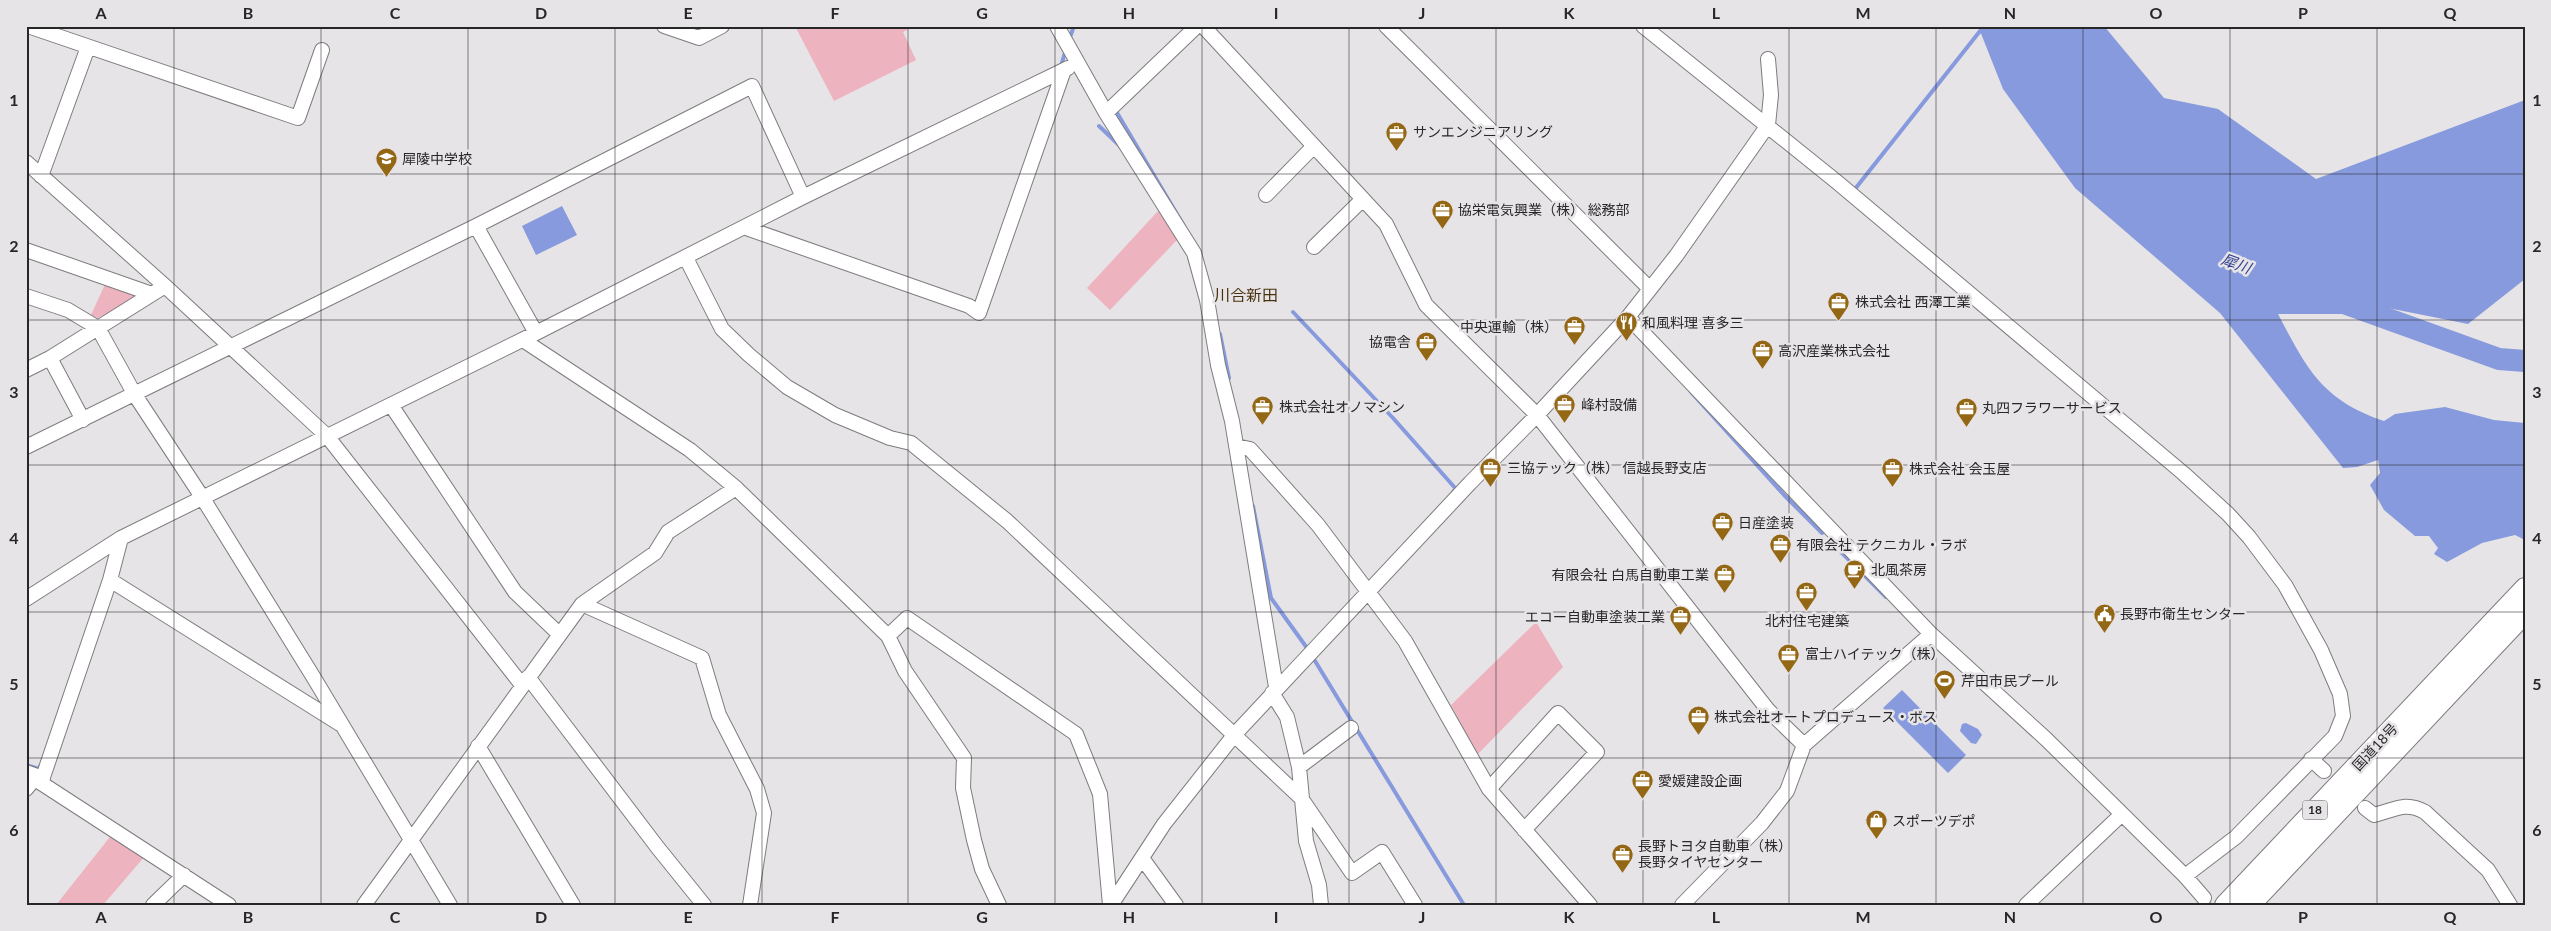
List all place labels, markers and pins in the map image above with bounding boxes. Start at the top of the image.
office icon: サンエンジニアリング [1385,120,1409,151]
place label: サンエンジニアリング [1413,123,1553,140]
school or university icon: 犀陵中学校 [374,147,398,178]
place label: 犀陵中学校 [402,150,472,167]
office icon: 協栄電気興業（株） 総務部 [1430,198,1454,229]
place label: 協栄電気興業（株） 総務部 [1458,201,1630,218]
office icon: 株式会社 西澤工業 [1827,290,1851,321]
place label: 株式会社 西澤工業 [1855,293,1971,310]
restaurant icon: 和風料理 喜多三 [1614,311,1638,342]
place label: 和風料理 喜多三 [1642,314,1744,331]
office icon: 中央運輸（株） [1562,315,1586,346]
place label: 中央運輸（株） [1460,318,1558,335]
office icon: 協電舎 [1415,330,1439,361]
place label: 協電舎 [1369,333,1411,350]
office icon: 高沢産業株式会社 [1750,339,1774,370]
place label: 高沢産業株式会社 [1778,342,1890,359]
office icon: 峰村設備 [1553,393,1577,424]
office icon: 株式会社オノマシン [1251,395,1275,426]
place label: 峰村設備 [1581,396,1637,413]
office icon: 丸四フラワーサービス [1954,396,1978,427]
place label: 株式会社オノマシン [1279,398,1405,415]
place label: 丸四フラワーサービス [1982,399,2122,416]
office icon: 三協テック（株） 信越長野支店 [1479,456,1503,487]
office icon: 株式会社 会玉屋 [1881,457,1905,488]
place label: 三協テック（株） 信越長野支店 [1507,459,1707,476]
place label: 株式会社 会玉屋 [1909,460,2011,477]
office icon: 日産塗装 [1710,511,1734,542]
place label: 日産塗装 [1738,514,1794,531]
office icon: 有限会社 テクニカル・ラボ [1768,533,1792,564]
place label: 有限会社 テクニカル・ラボ [1796,536,1968,553]
cafe icon: 北風茶房 [1843,558,1867,589]
place label: 北風茶房 [1871,561,1927,578]
office icon: 有限会社 白馬自動車工業 [1713,563,1737,594]
place label: 有限会社 白馬自動車工業 [1551,566,1709,583]
office icon: 北村住宅建築 [1795,581,1819,612]
public building icon: 長野市衛生センター [2092,602,2116,633]
office icon: エコー自動車塗装工業 [1669,605,1693,636]
place label: 長野市衛生センター [2120,605,2246,622]
place label: エコー自動車塗装工業 [1525,608,1665,625]
place label: 北村住宅建築 [1765,612,1849,629]
office icon: 富士ハイテック（株） [1777,642,1801,673]
place label: 富士ハイテック（株） [1805,645,1944,662]
sports icon: 芹田市民プール [1933,669,1957,700]
place label: 芹田市民プール [1961,672,2059,689]
office icon: 株式会社オートプロデュース・ボス [1686,705,1710,736]
place label: 株式会社オートプロデュース・ボス [1714,708,1937,725]
office icon: 愛媛建設企画 [1630,769,1654,800]
place label: 愛媛建設企画 [1658,772,1742,789]
shop icon: スポーツデポ [1864,809,1888,840]
place label: スポーツデポ [1892,812,1976,829]
place label: 長野トヨタ自動車（株） 長野タイヤセンター [1638,837,1792,870]
office icon: 長野トヨタ自動車（株） 長野タイヤセンター [1610,842,1634,873]

